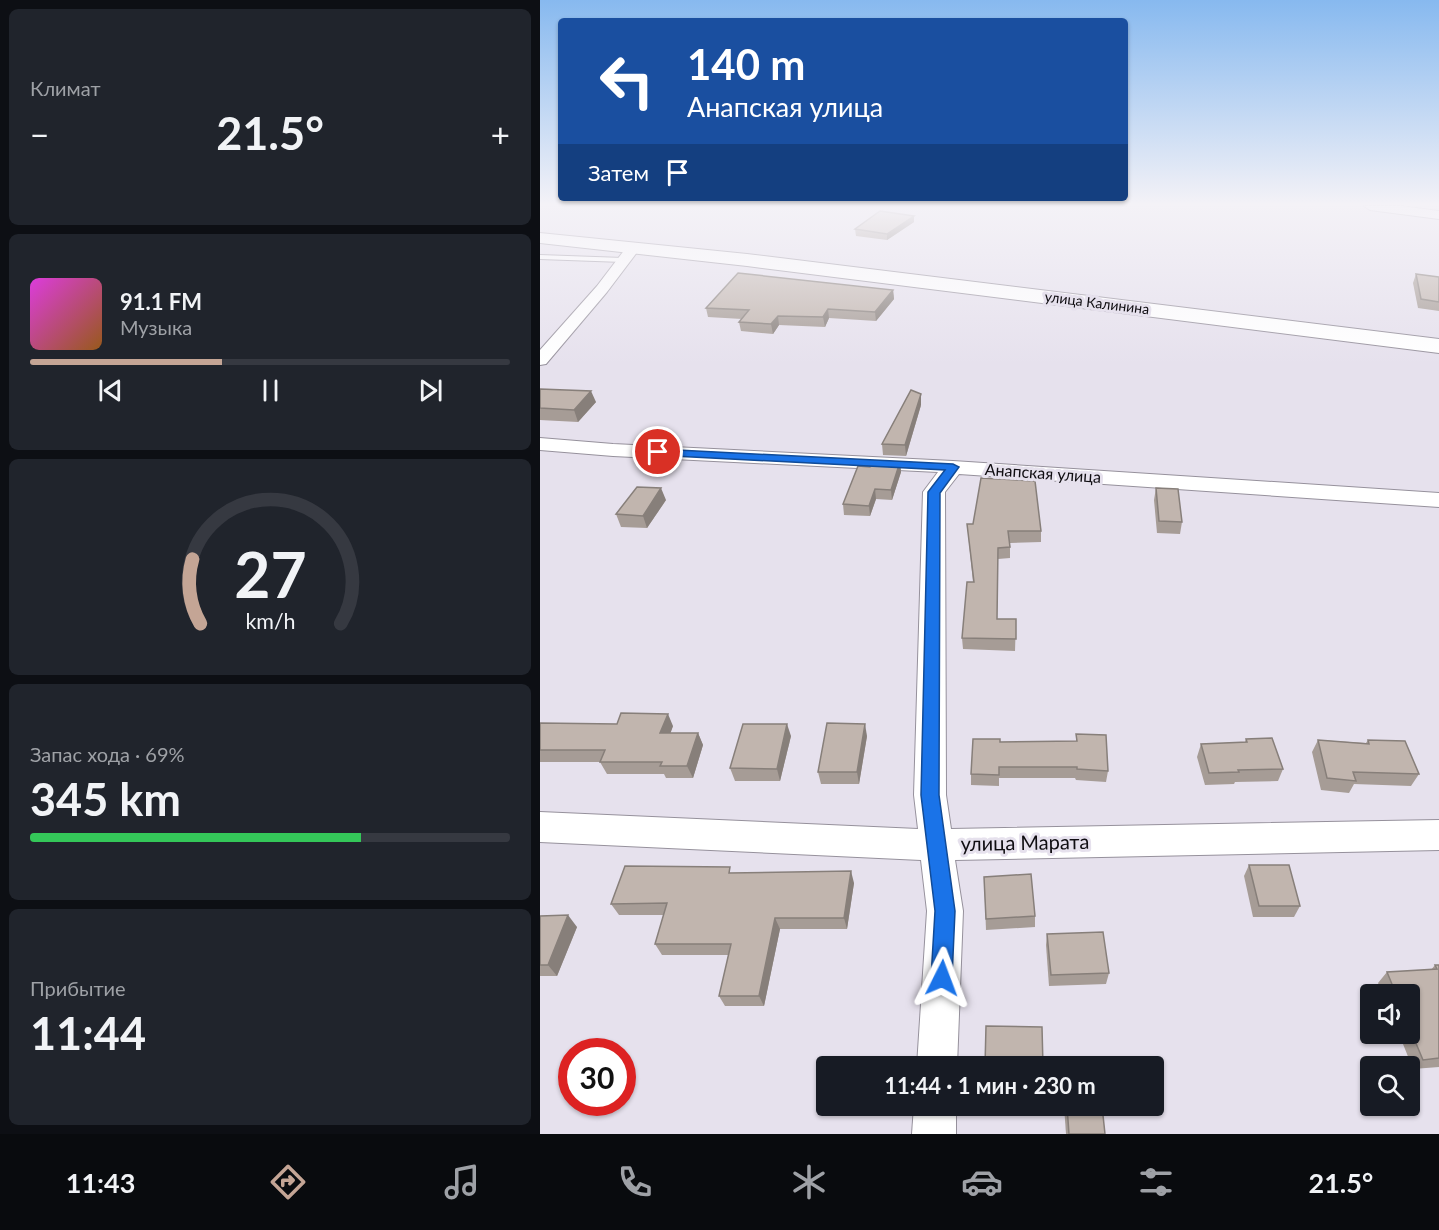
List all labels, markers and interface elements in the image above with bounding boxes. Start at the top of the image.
text: 140 m [687,39,805,89]
icon: left [588,42,666,120]
text: Климат [30,76,101,100]
text: Анапская улица [687,90,883,123]
text: 21.5° [216,106,324,160]
text: − [30,114,49,154]
text: + [491,114,510,154]
icon: arrive [661,156,694,189]
text: Затем [588,159,649,186]
text: 91.1 FM [120,288,202,315]
street label: улица Калинина [1044,288,1150,317]
text: Музыка [120,315,192,339]
icon: previous [94,374,127,407]
icon: pause [254,374,287,407]
icon: next [414,374,447,407]
pin [632,426,683,477]
icon: arrive [641,435,674,468]
street label: Анапская улица [984,459,1102,486]
text: 27 [234,536,306,611]
text: km/h [245,608,295,634]
text: Запас хода · 69% [30,742,185,766]
text: 345 km [30,772,181,826]
street label: улица Марата [960,829,1090,855]
position arrow [910,946,974,1010]
text: Прибытие [30,976,126,1000]
map controls [1360,984,1420,1116]
button: sound [1360,984,1420,1044]
text: 11:44 [30,1006,146,1060]
speed limit sign: 30 [558,1038,636,1116]
button: search [1360,1056,1420,1116]
text: 11:44 · 1 мин · 230 m [884,1072,1096,1099]
icon: directions [267,1161,309,1203]
icon: music [441,1161,483,1203]
icon: phone [614,1161,656,1203]
icon: climate [788,1161,830,1203]
icon: car [961,1161,1003,1203]
icon: filters [1135,1161,1177,1203]
text: 11:43 [66,1166,135,1199]
text: 21.5° [1309,1166,1373,1199]

